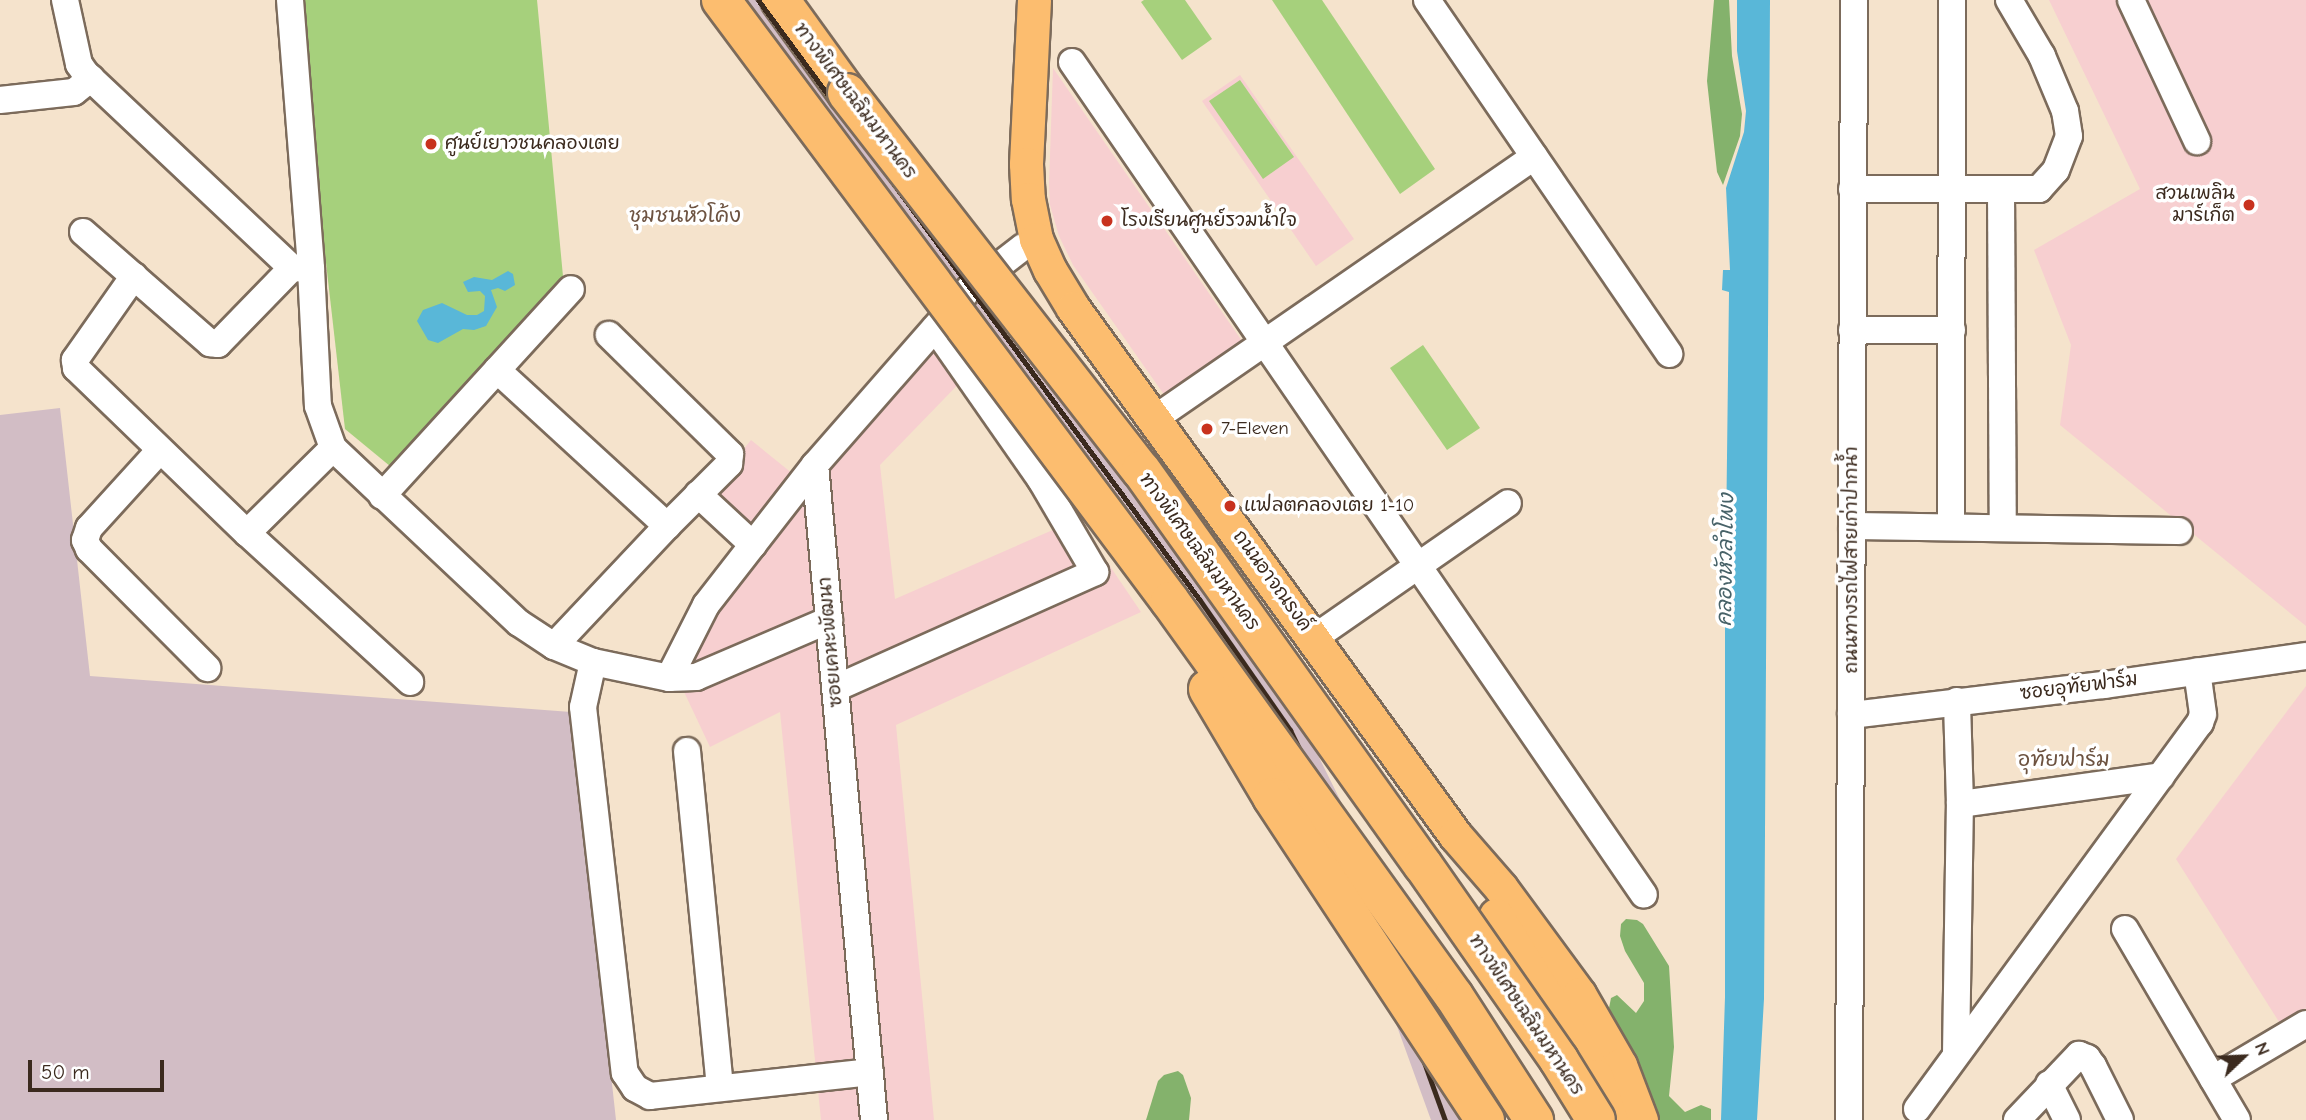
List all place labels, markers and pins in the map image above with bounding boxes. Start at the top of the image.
place label: ศูนย์เยาวชนคลองเตย [445,133,620,155]
marker: ศูนย์เยาวชนคลองเตย [423,136,439,152]
place label: สวนเพลิน มาร์เก็ต [2155,183,2235,227]
marker: สวนเพลิน มาร์เก็ต [2241,197,2257,213]
place label: โรงเรียนศูนย์รวมน้ำใจ [1121,210,1297,232]
marker: โรงเรียนศูนย์รวมน้ำใจ [1099,213,1115,229]
place label: 7-Eleven [1221,418,1289,440]
marker: 7-Eleven [1199,421,1215,437]
place label: แฟลตคลองเตย 1-10 [1244,495,1414,517]
marker: แฟลตคลองเตย 1-10 [1222,498,1238,514]

